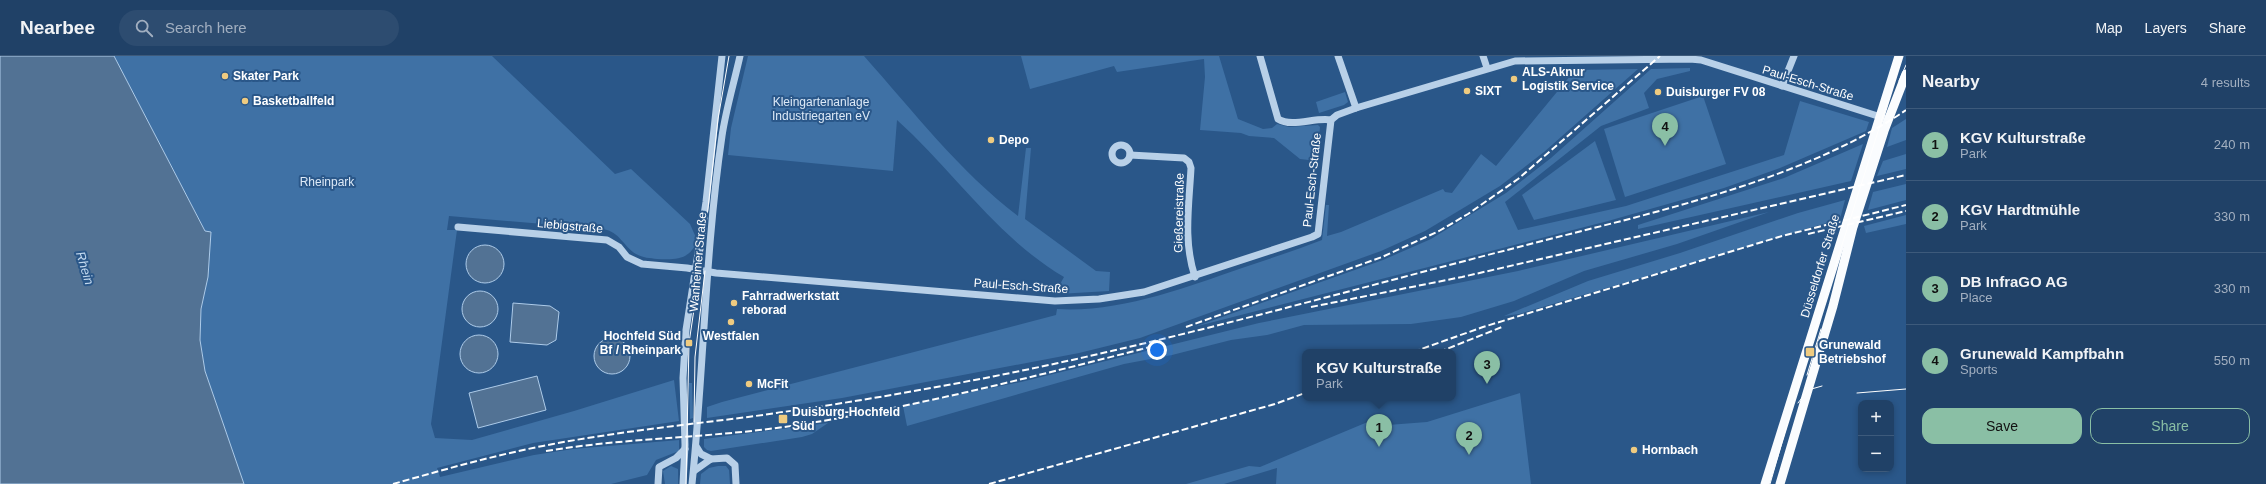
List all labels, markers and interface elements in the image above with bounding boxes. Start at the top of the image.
search box [119,10,399,46]
text: Nearbee [20,17,95,38]
icon: search [133,17,155,39]
text: Search here [165,19,247,36]
text: Map [2095,20,2123,36]
text: Layers [2145,20,2187,36]
text: Share [2209,20,2246,36]
street label: Paul-Esch-Straße [1761,62,1856,104]
place label: ALS-Aknur Logistik Service [1522,65,1614,93]
place label: Skater Park [233,69,299,83]
marker: Skater Park [220,71,230,81]
text: Nearby [1922,72,1980,91]
marker: ALS-Aknur Logistik Service [1509,74,1519,84]
text: 4 results [2201,75,2250,90]
place label: SIXT [1475,84,1502,98]
place label: Duisburger FV 08 [1666,85,1766,99]
marker: SIXT [1462,86,1472,96]
marker: Duisburger FV 08 [1653,87,1663,97]
place label: Basketballfeld [253,94,334,108]
park label: Kleingartenanlage Industriegarten eV [772,95,870,123]
marker: Basketballfeld [240,96,250,106]
pin: 4 [1652,113,1678,146]
text: KGV Kulturstraße [1960,129,2086,146]
street label: Paul-Esch-Straße [1300,132,1324,228]
place label: Depo [999,133,1029,147]
marker: Depo [986,135,996,145]
text: 1 [1931,137,1939,152]
text: 240 m [2214,137,2250,152]
text: Park [1960,146,1987,161]
street label: Gießereistraße [1171,173,1187,253]
park label: Rheinpark [300,175,355,189]
text: KGV Hardtmühle [1960,201,2080,218]
text: 2 [1931,209,1939,224]
text: 330 m [2214,209,2250,224]
street label: Wanheimer Straße [687,211,709,313]
street label: Düsseldorfer Straße [1798,212,1842,319]
street label: Liebigstraße [536,216,604,236]
text: Park [1960,218,1987,233]
water label: Rhein [73,250,97,286]
text: DB InfraGO AG [1960,273,2068,290]
street label: Paul-Esch-Straße [973,276,1069,296]
text: 3 [1931,281,1939,296]
text: 330 m [2214,281,2250,296]
place label: Fahrradwerkstatt reborad [742,289,839,317]
text: Place [1960,290,1993,305]
marker: Fahrradwerkstatt reborad [729,298,739,308]
marker: Westfalen [726,317,736,327]
place label: Hochfeld Süd Bf / Rheinpark [600,329,681,357]
place label: Westfalen [703,329,759,343]
marker: Hochfeld Süd Bf / Rheinpark [684,338,694,348]
place label: Grunewald Betriebshof [1819,338,1887,366]
your location [1147,340,1167,360]
text: Grunewald Kampfbahn [1960,345,2124,362]
marker: Grunewald Betriebshof [1804,346,1816,358]
popup [1302,349,1456,401]
pin: 3 [1474,351,1500,384]
text: 4 [1931,353,1939,368]
text: 550 m [2214,353,2250,368]
text: KGV Kulturstraße [1316,359,1442,376]
text: Sports [1960,362,1998,377]
text: Park [1316,376,1343,391]
place label: McFit [757,377,788,391]
marker: McFit [744,379,754,389]
map controls [1858,400,1894,472]
button: + [1858,400,1894,436]
place label: Duisburg-Hochfeld Süd [792,405,900,433]
button: Save [1922,408,2082,444]
button: Share [2090,408,2250,444]
marker: Duisburg-Hochfeld Süd [777,413,789,425]
pin: 1 [1366,414,1392,447]
pin: 2 [1456,422,1482,455]
button: − [1858,436,1894,472]
place label: Hornbach [1642,443,1698,457]
marker: Hornbach [1629,445,1639,455]

